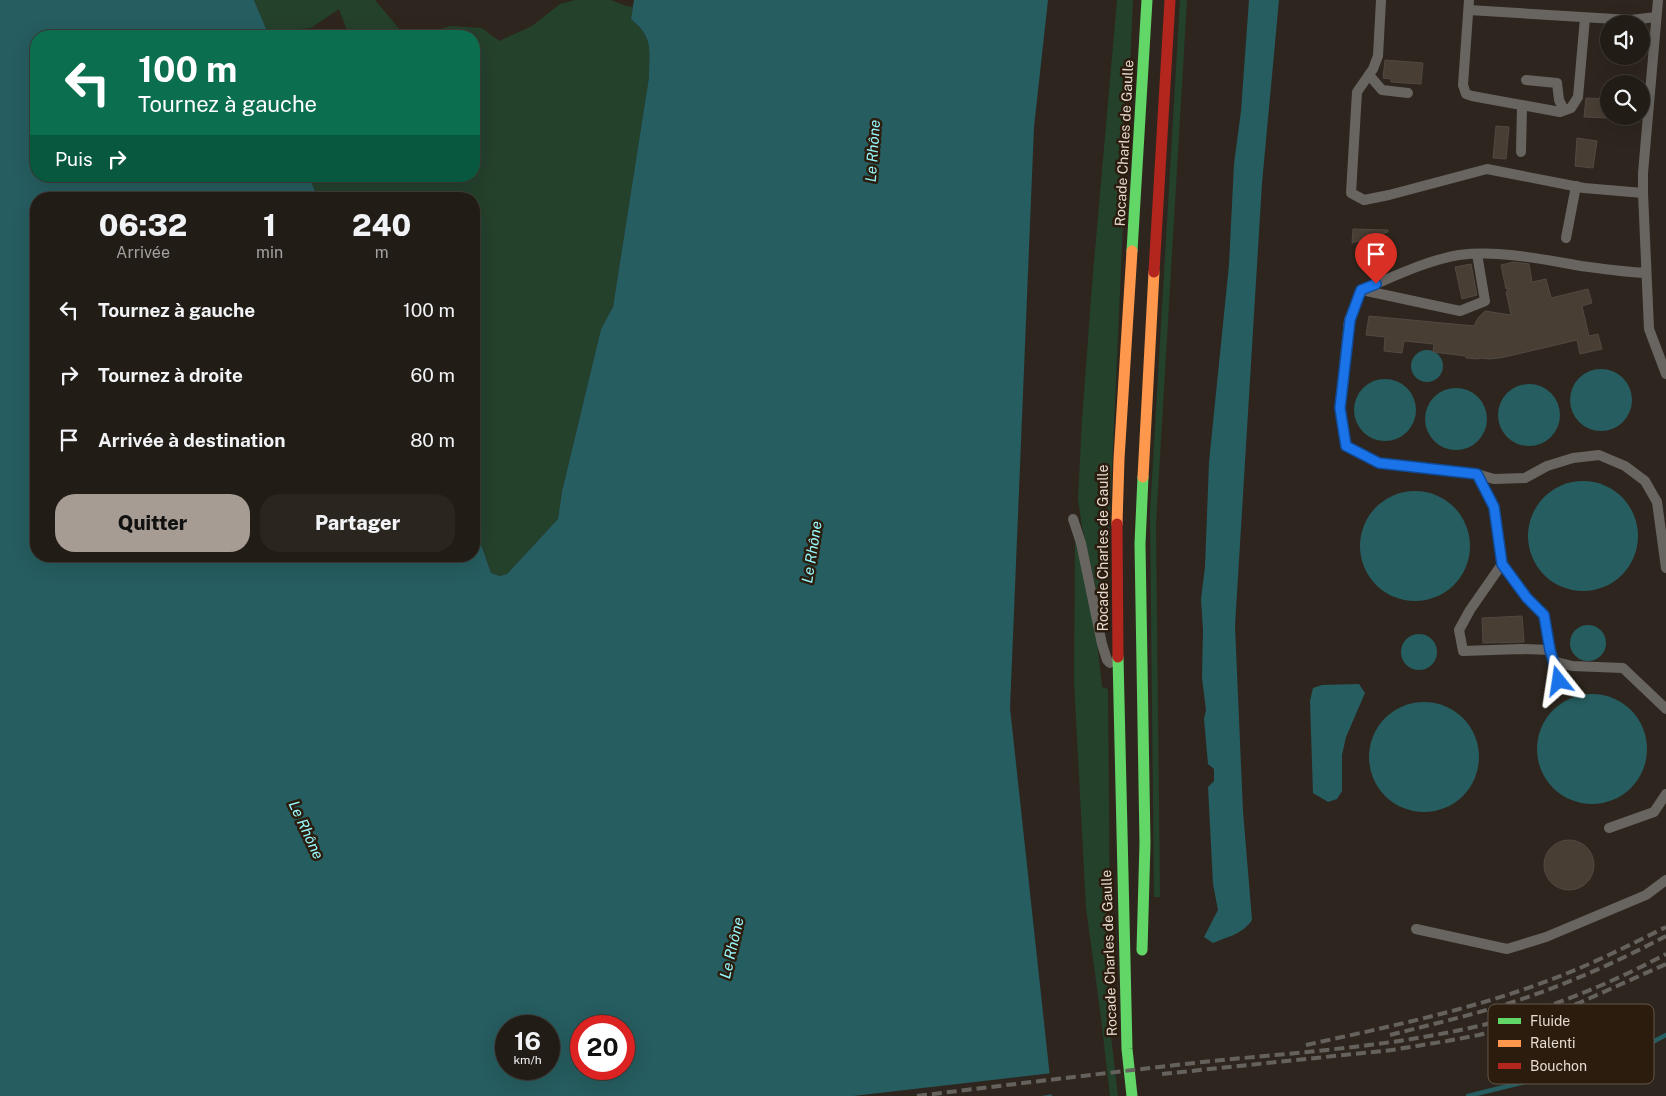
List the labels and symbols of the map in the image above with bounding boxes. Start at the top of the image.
street label: Rocade Charles de Gaulle [1112,59,1136,227]
water label: Le Rhône [862,119,883,183]
pin [1355,233,1397,284]
street label: Rocade Charles de Gaulle [1095,465,1111,631]
water label: Le Rhône [798,520,825,584]
position arrow [1532,654,1584,706]
water label: Le Rhône [286,798,327,862]
street label: Rocade Charles de Gaulle [1098,869,1120,1037]
water label: Le Rhône [716,915,747,980]
legend [1488,1004,1654,1084]
text: Fluide [1530,1013,1570,1029]
speed limit sign: 20 [570,1015,635,1080]
text: Ralenti [1530,1035,1576,1051]
text: Bouchon [1530,1058,1587,1074]

